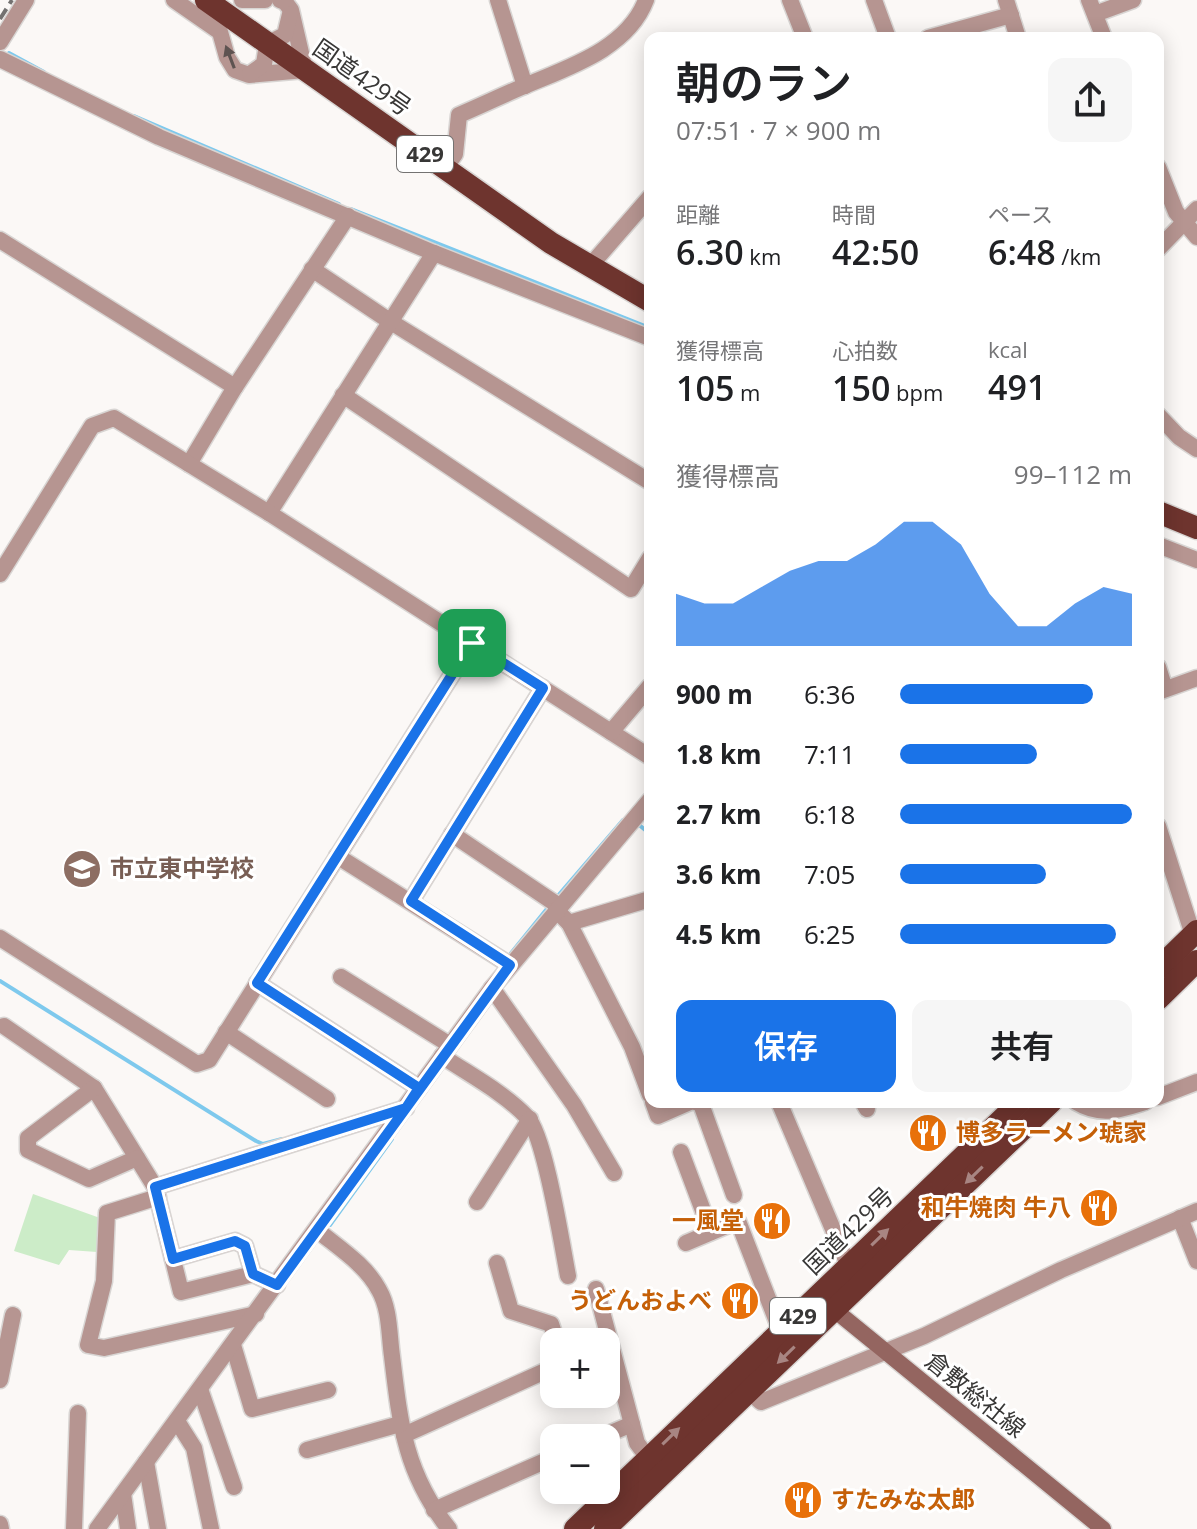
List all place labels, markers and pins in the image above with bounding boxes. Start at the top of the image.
pin [438,609,506,677]
school or university icon: 市立東中学校 [61,848,103,890]
place label: 市立東中学校 [110,851,254,884]
restaurant icon: 博多ラーメン琥家 [907,1112,949,1154]
place label: 博多ラーメン琥家 [956,1115,1147,1148]
restaurant icon: 和牛焼肉 牛八 [1078,1187,1120,1229]
place label: 和牛焼肉 牛八 [921,1190,1071,1223]
restaurant icon: 一風堂 [751,1200,793,1242]
place label: 一風堂 [672,1203,744,1236]
restaurant icon: うどんおよべ [719,1280,761,1322]
place label: うどんおよべ [568,1283,712,1316]
restaurant icon: すたみな太郎 [782,1479,824,1521]
place label: すたみな太郎 [831,1482,975,1515]

